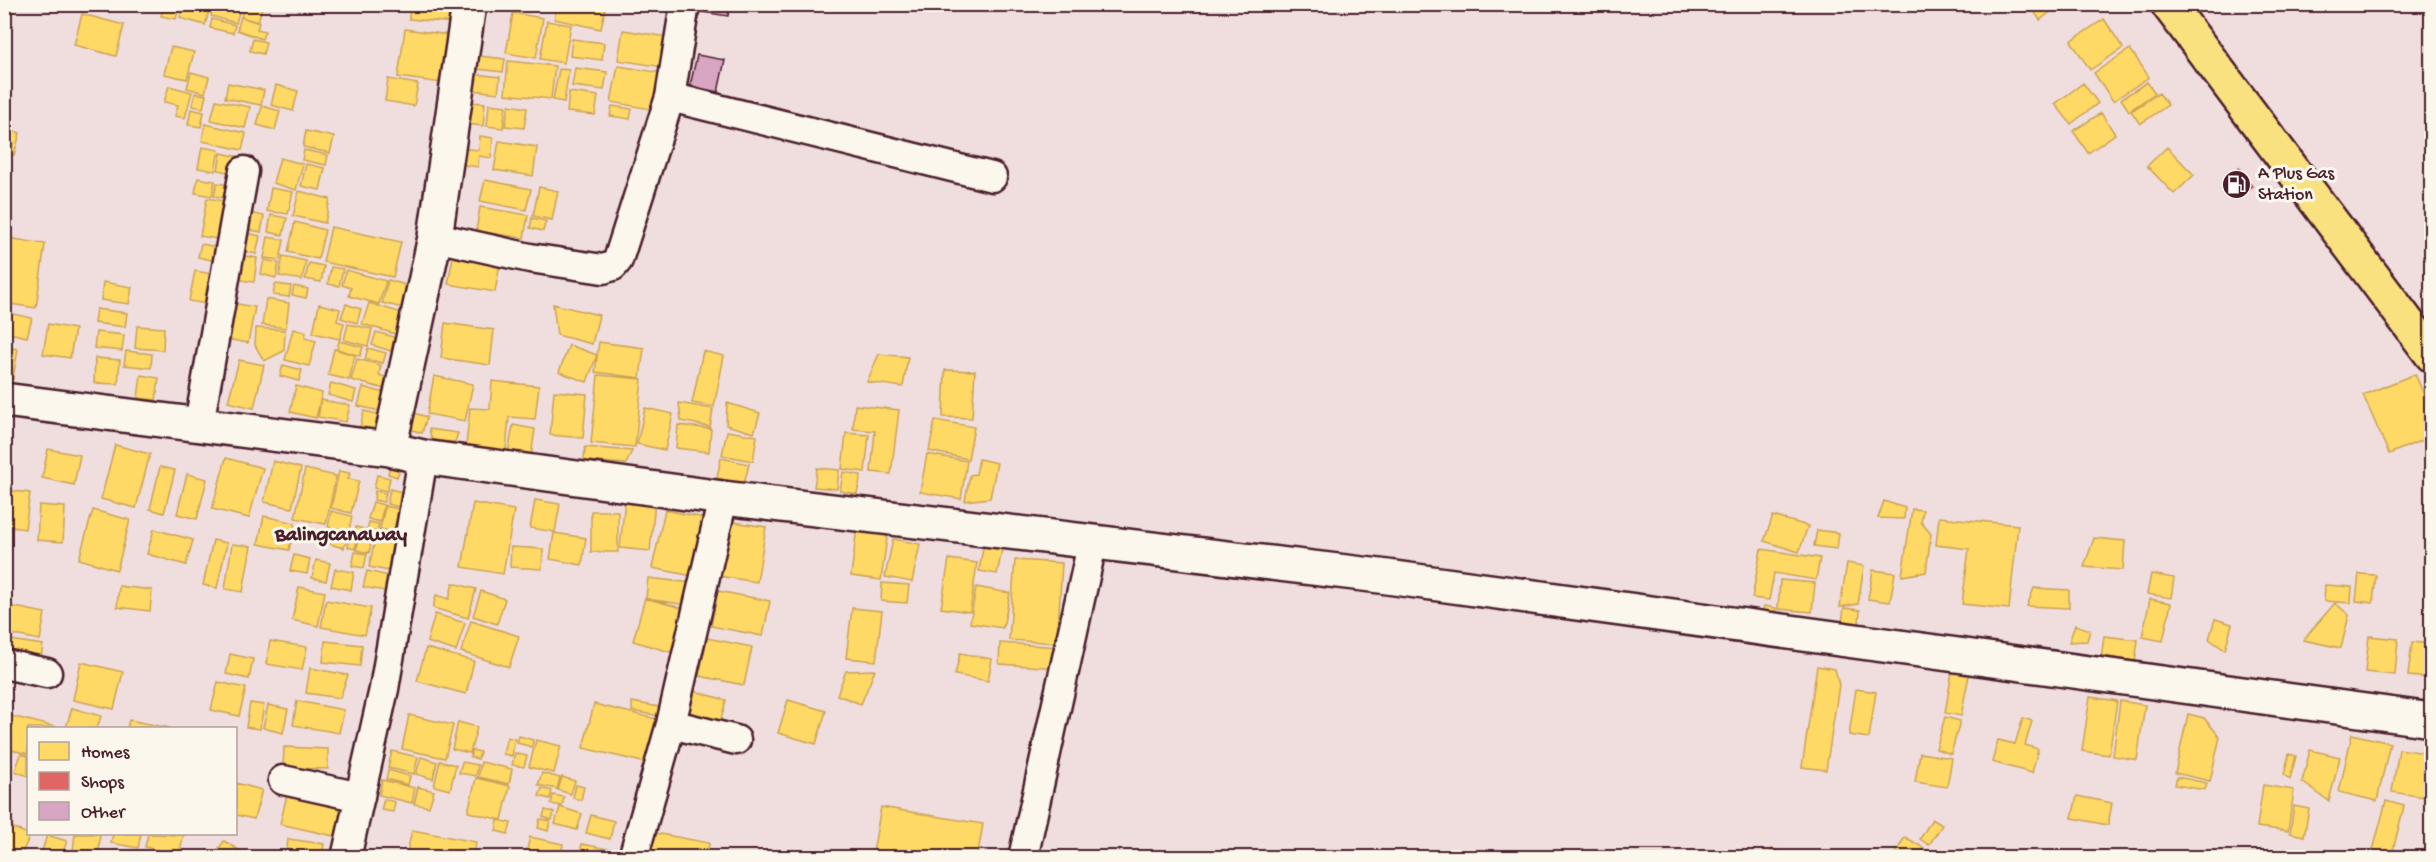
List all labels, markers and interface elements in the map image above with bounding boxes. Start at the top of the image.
place label: A Plus Gas Station [2258,164,2335,206]
fuel station icon: A Plus Gas Station [2221,168,2253,200]
district label: Balingcanaway [274,524,408,549]
legend [27,727,237,835]
text: Homes [81,743,131,764]
text: Shops [81,773,125,794]
text: Other [81,803,126,824]

